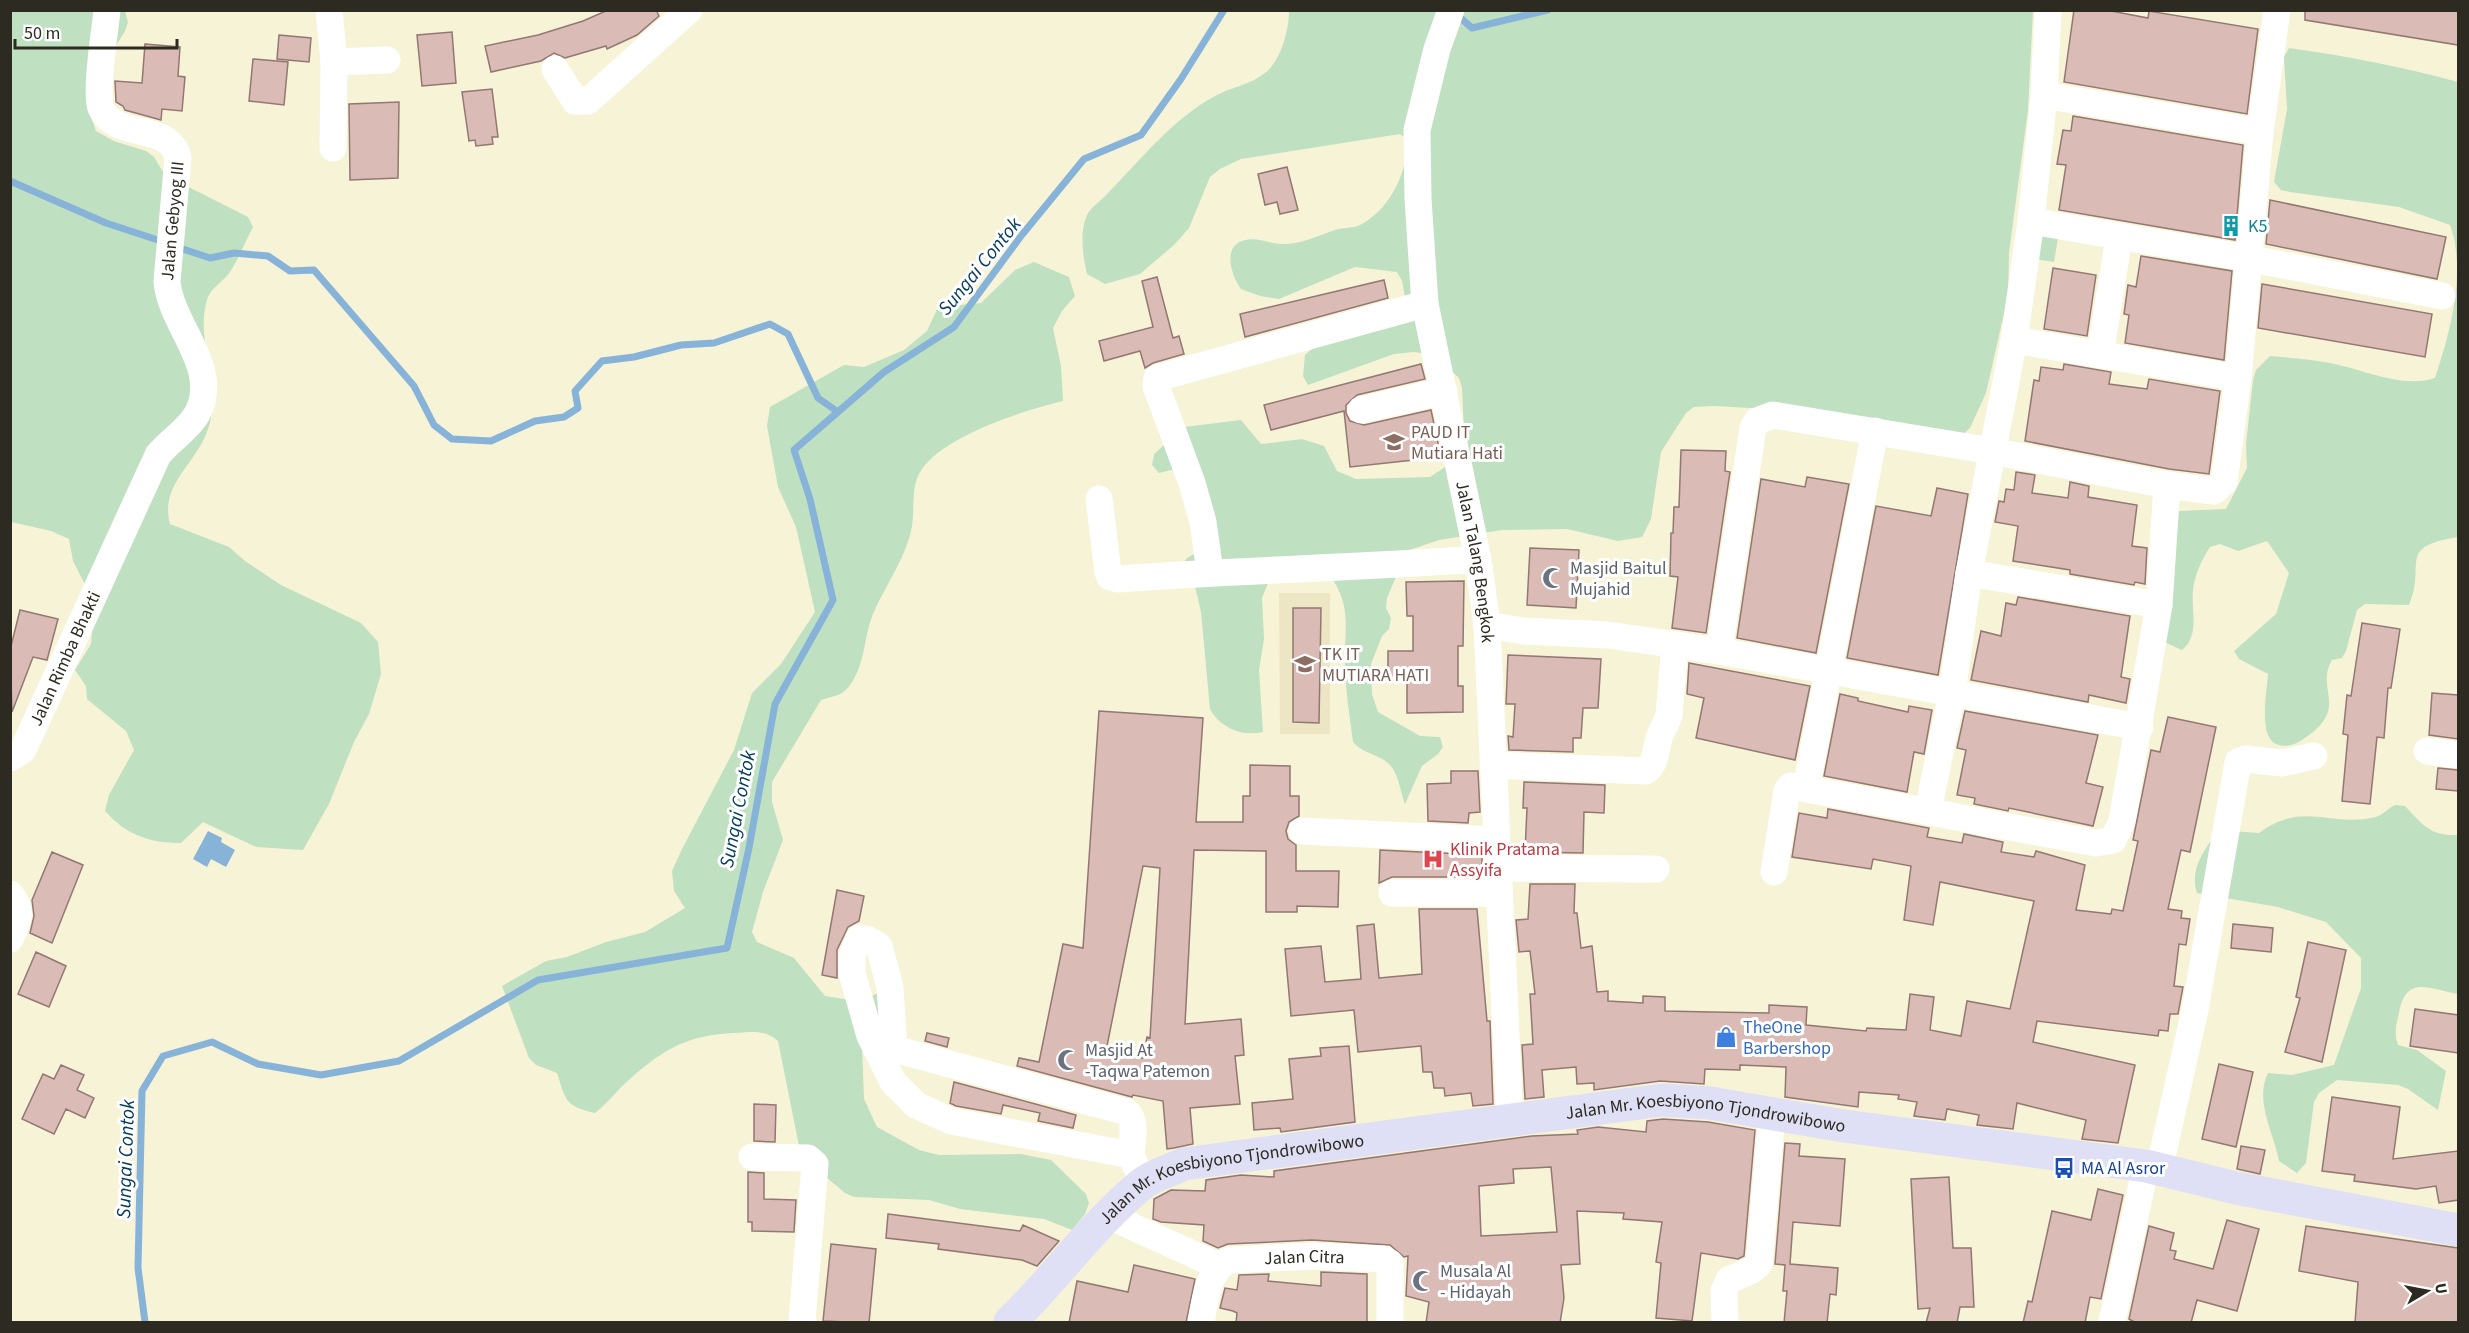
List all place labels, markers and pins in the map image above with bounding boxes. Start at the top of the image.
building icon: K5 [2219,214,2243,238]
place label: K5 [2248,214,2267,239]
place label: PAUD IT Mutiara Hati [1411,420,1503,466]
school or university icon: PAUD IT Mutiara Hati [1382,430,1406,454]
place label: Masjid Baitul Mujahid [1570,556,1667,602]
mosque icon: Masjid Baitul Mujahid [1541,566,1565,590]
place label: TK IT MUTIARA HATI [1322,642,1429,688]
school or university icon: TK IT MUTIARA HATI [1293,652,1317,676]
place label: Klinik Pratama Assyifa [1450,837,1560,883]
hospital icon: Klinik Pratama Assyifa [1421,847,1445,871]
place label: TheOne Barbershop [1743,1015,1831,1061]
shop icon: TheOne Barbershop [1714,1025,1738,1049]
place label: Masjid At -Taqwa Patemon [1085,1038,1210,1084]
mosque icon: Masjid At -Taqwa Patemon [1056,1048,1080,1072]
bus stop icon: MA Al Asror [2052,1156,2076,1180]
place label: MA Al Asror [2081,1156,2166,1181]
place label: Musala Al - Hidayah [1440,1259,1511,1305]
mosque icon: Musala Al - Hidayah [1411,1269,1435,1293]

